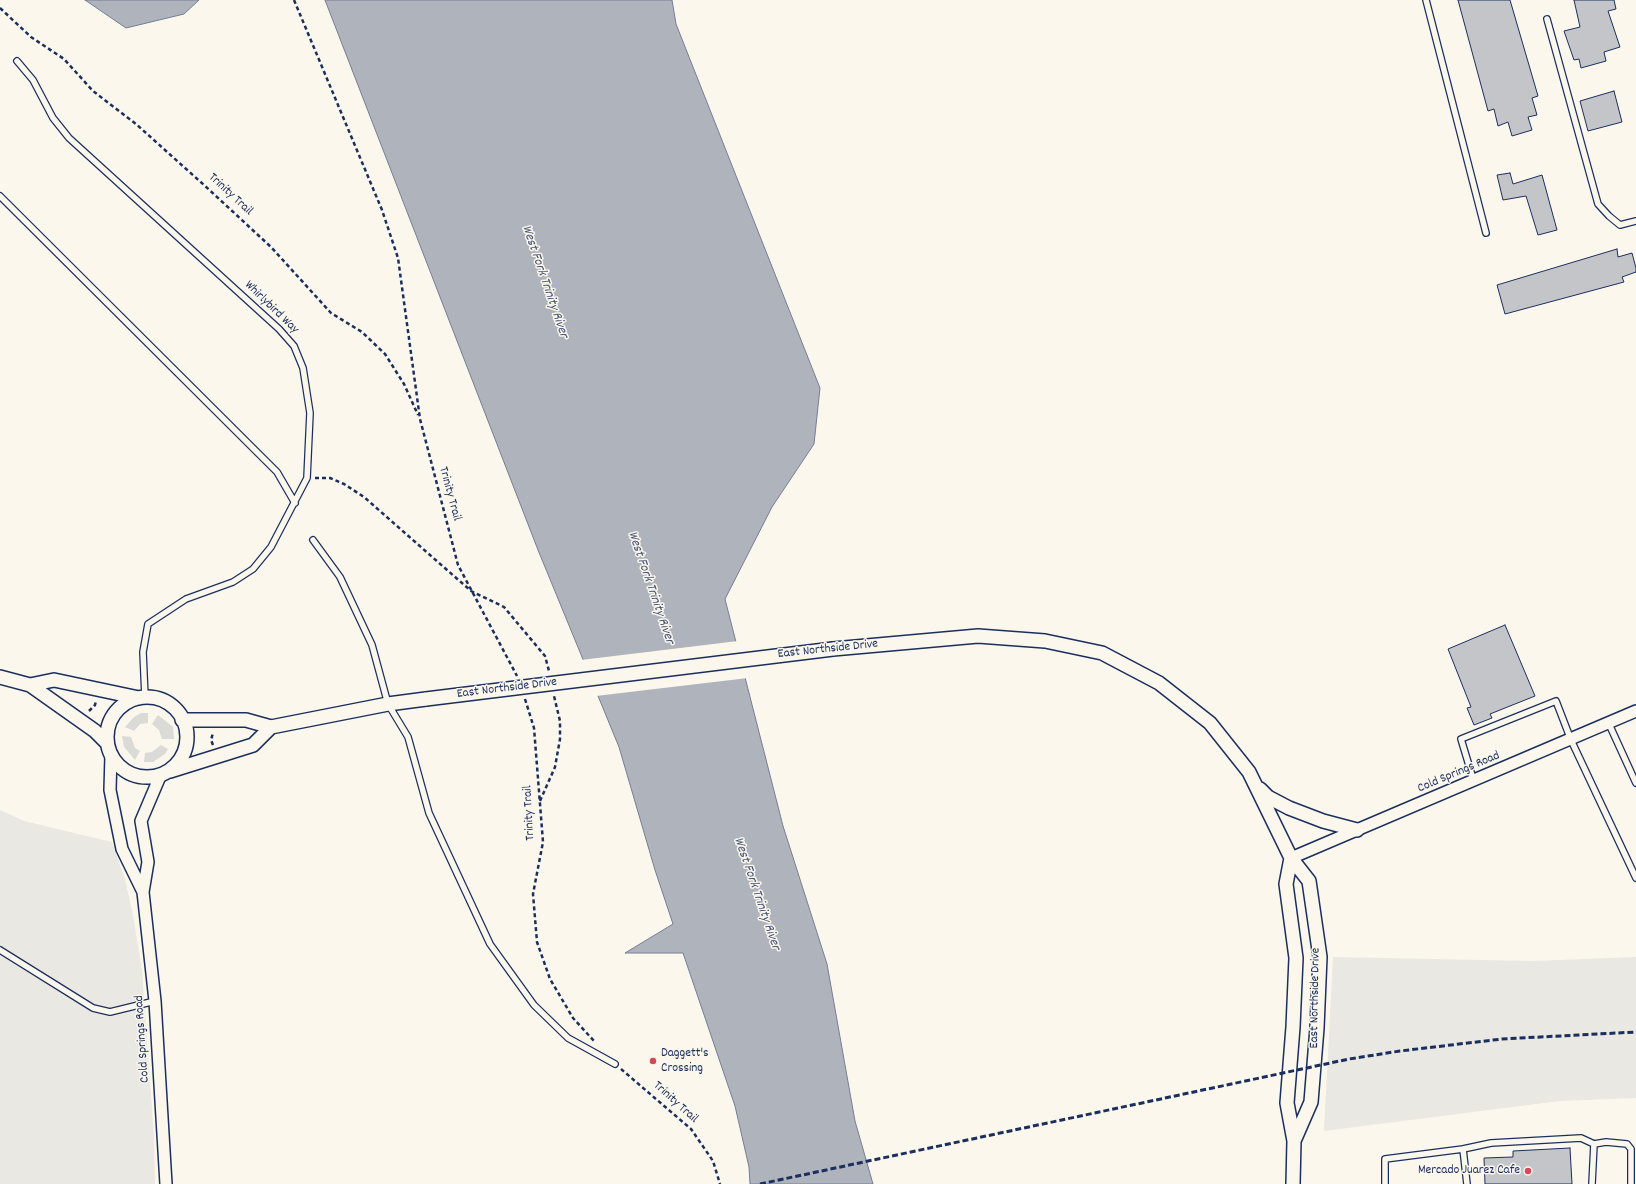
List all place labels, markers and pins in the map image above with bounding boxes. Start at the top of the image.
place label: Daggett's Crossing [661,1046,709,1077]
marker: Daggett's Crossing [648,1056,658,1066]
place label: Mercado Juarez Cafe [1418,1163,1520,1179]
marker: Mercado Juarez Cafe [1523,1166,1533,1176]

